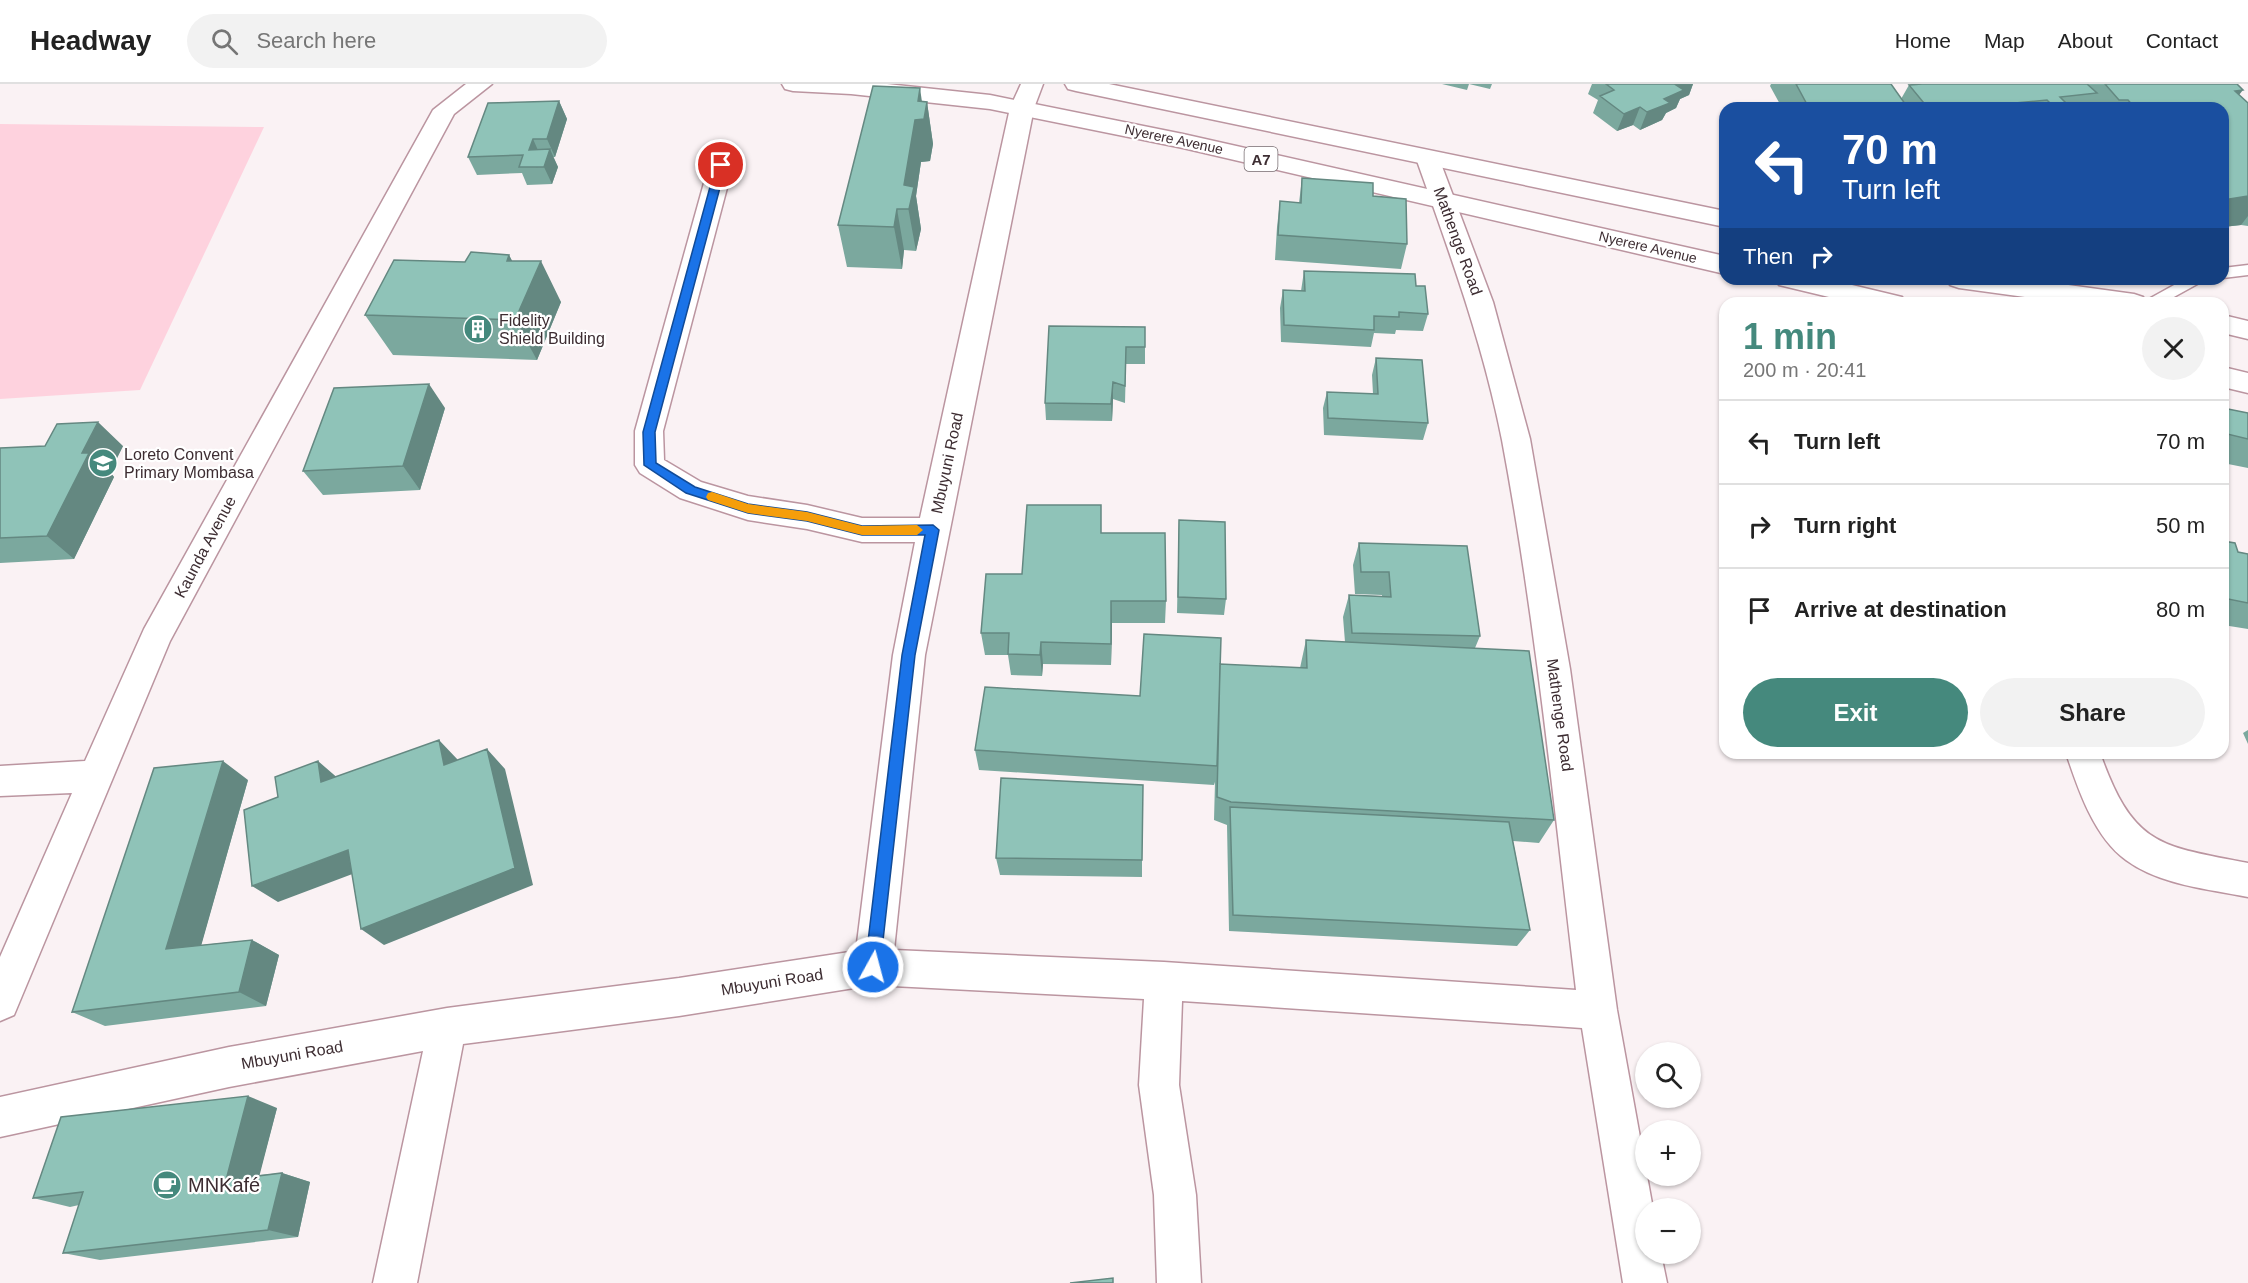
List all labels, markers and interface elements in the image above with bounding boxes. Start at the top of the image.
search box [187,14,607,68]
text: Headway [30,25,151,56]
icon: search [208,25,241,58]
text: Search here [256,28,376,53]
text: Home [1895,29,1951,52]
text: Map [1984,29,2025,52]
text: About [2058,29,2113,52]
text: Contact [2146,29,2218,52]
street label: Nyerere Avenue [1123,121,1225,157]
icon: left [1743,126,1821,204]
text: 70 m [1842,126,1938,173]
pin [695,139,746,190]
road number: A7 [1244,147,1278,171]
icon: arrive [704,148,737,181]
text: Turn left [1842,175,1940,205]
street label: Mathenge Road [1431,185,1485,297]
street label: Nyerere Avenue [1597,228,1699,266]
icon: right [1805,240,1838,273]
text: Then [1743,244,1793,269]
place label: Fidelity Shield Building [499,312,605,347]
building icon: Fidelity Shield Building [462,313,494,345]
text: 1 min [1743,316,1837,357]
button: close [2142,317,2205,380]
text: 200 m · 20:41 [1743,359,1866,381]
street label: Mbuyuni Road [928,411,966,515]
icon: left [1743,426,1776,459]
text: Turn left [1794,429,1880,454]
text: 70 m [2156,429,2205,454]
place label: Loreto Convent Primary Mombasa [124,446,254,481]
school or university icon: Loreto Convent Primary Mombasa [87,447,119,479]
street label: Kaunda Avenue [171,493,239,601]
icon: right [1743,510,1776,543]
text: Turn right [1794,513,1896,538]
text: 50 m [2156,513,2205,538]
icon: arrive [1743,594,1776,627]
text: Arrive at destination [1794,597,2007,622]
text: 80 m [2156,597,2205,622]
street label: Mathenge Road [1544,657,1576,773]
button: Exit [1743,678,1968,747]
button: Share [1980,678,2205,747]
position arrow [841,935,905,999]
street label: Mbuyuni Road [720,966,824,998]
street label: Mbuyuni Road [240,1038,344,1072]
map controls [1635,1042,1701,1264]
button: search [1635,1042,1701,1108]
button: + [1635,1120,1701,1186]
cafe icon: MNKafé [151,1169,183,1201]
place label: MNKafé [188,1174,260,1196]
button: − [1635,1198,1701,1264]

